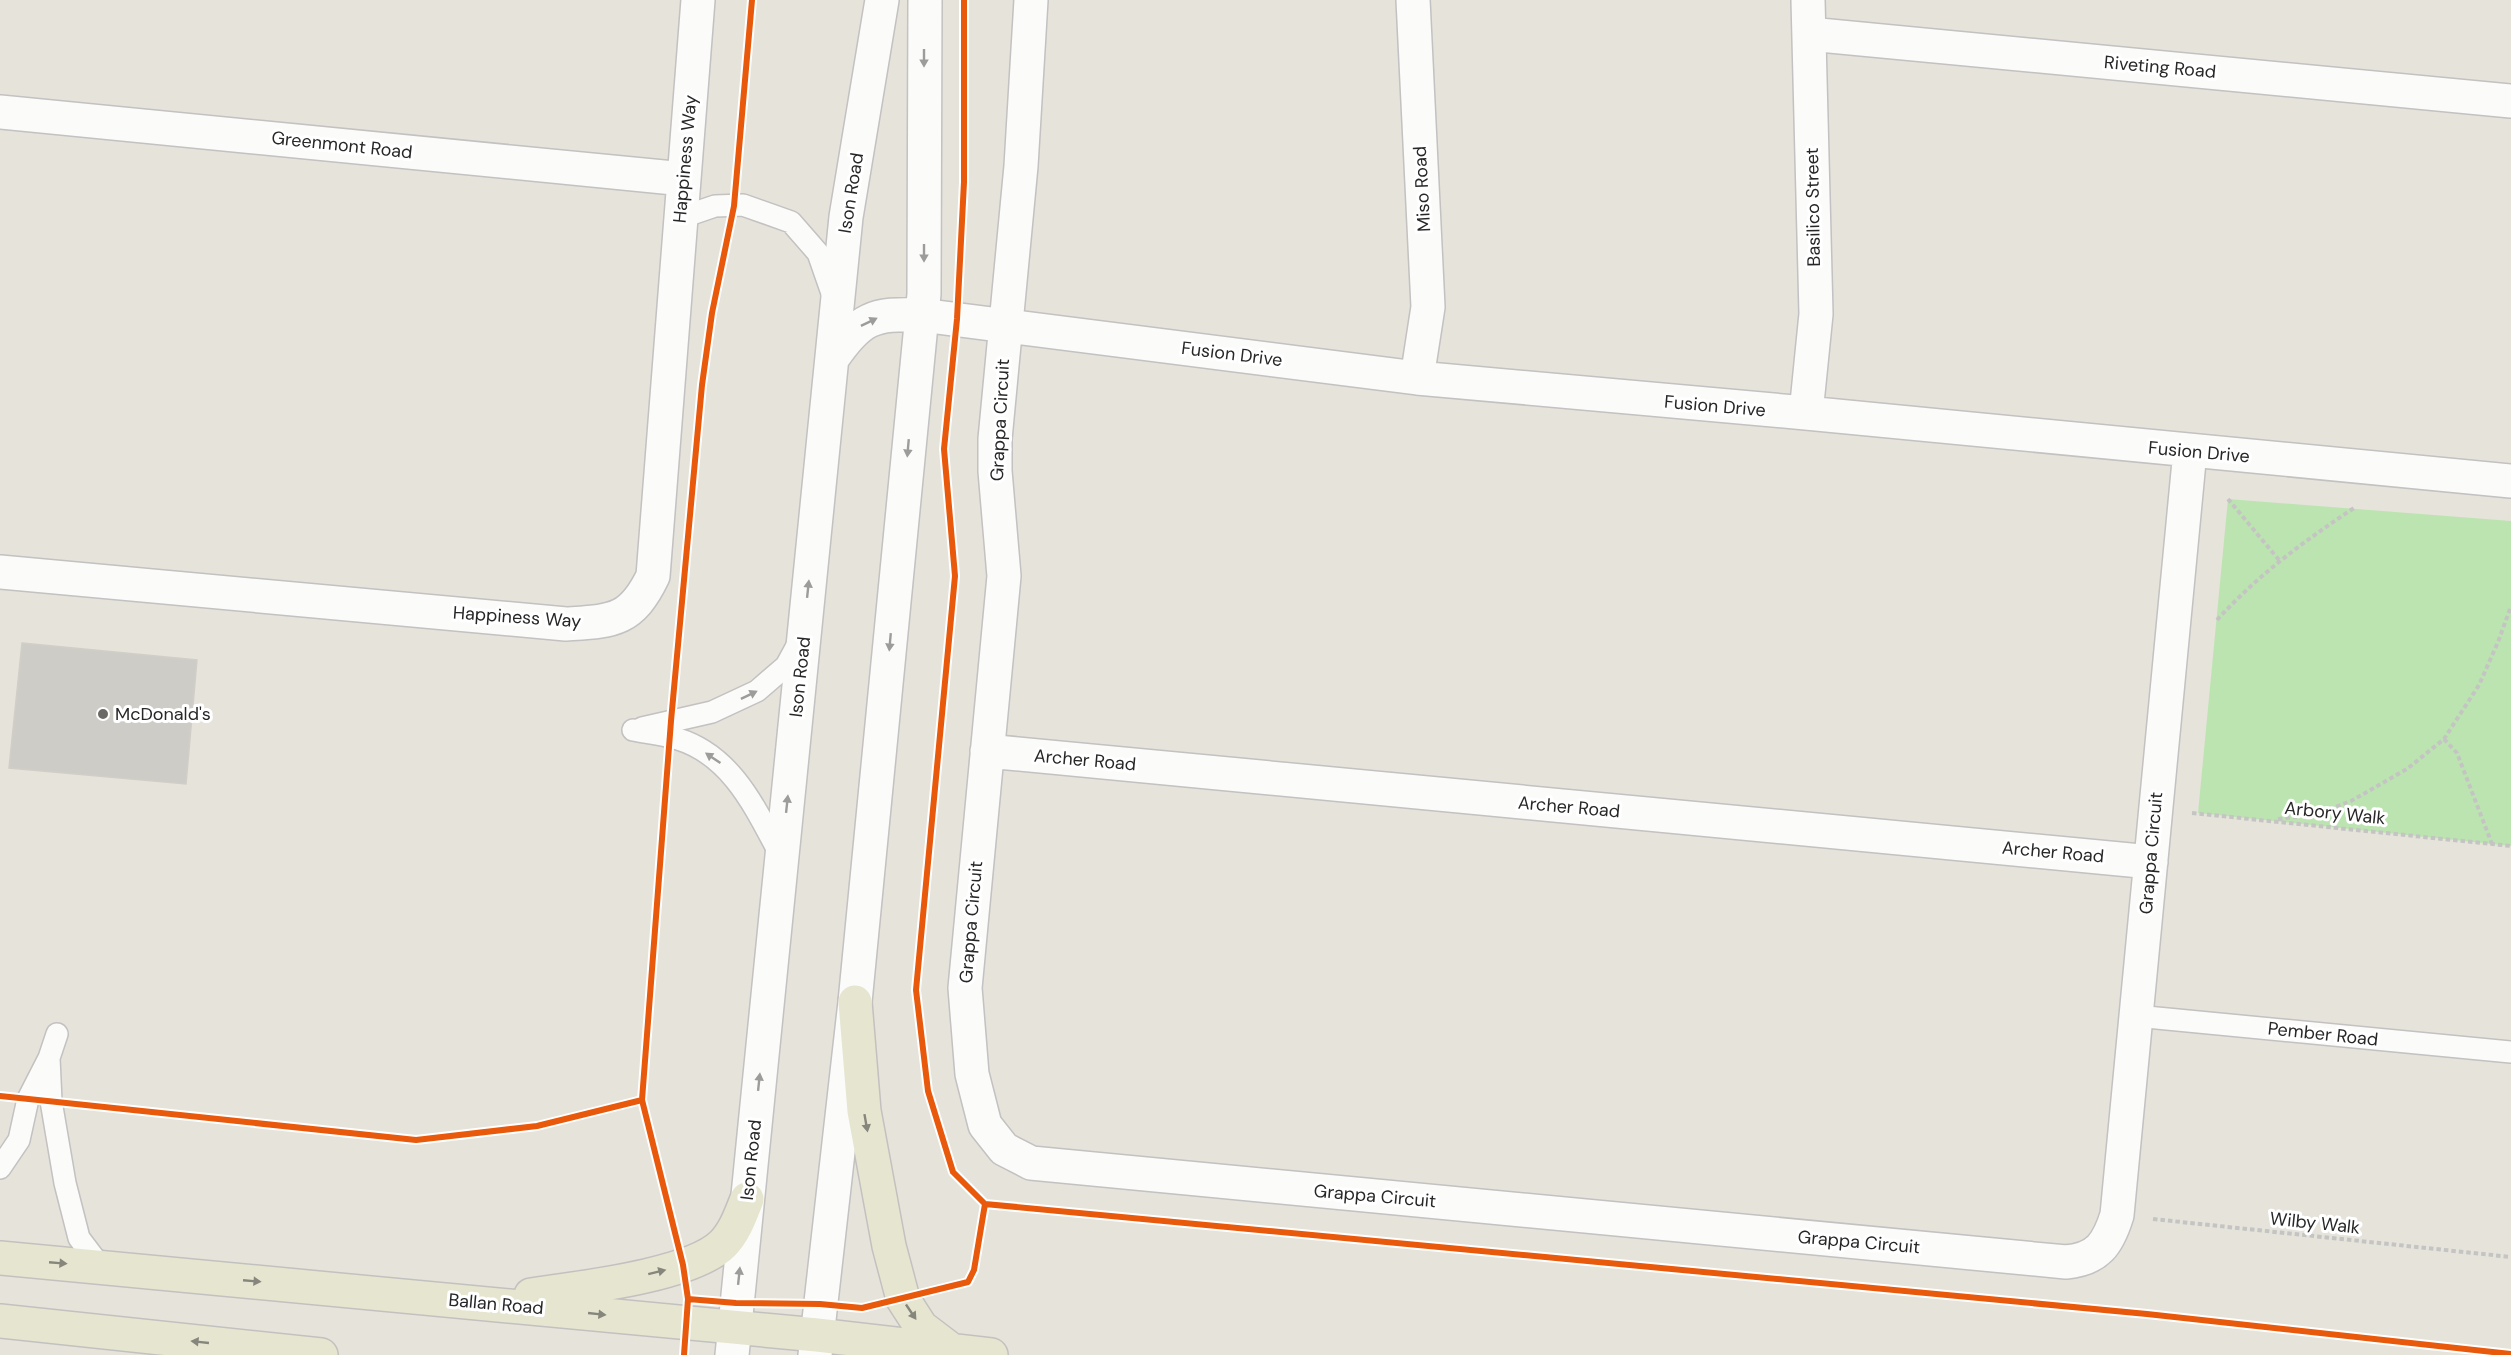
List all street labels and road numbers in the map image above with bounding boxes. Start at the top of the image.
street label: Riveting Road [2103,50,2217,84]
street label: Happiness Way [667,94,703,224]
street label: Greenmont Road [270,126,414,164]
street label: Miso Road [1408,145,1436,233]
street label: Basilico Street [1800,147,1826,267]
street label: Ison Road [833,151,869,235]
street label: Fusion Drive [1180,336,1284,372]
street label: Grappa Circuit [985,358,1015,482]
street label: Fusion Drive [1663,390,1767,422]
street label: Fusion Drive [2147,436,2251,468]
street label: Happiness Way [452,601,582,633]
street label: Ison Road [784,635,816,719]
street label: Archer Road [1033,744,1137,776]
street label: Archer Road [1517,791,1621,823]
street label: Grappa Circuit [2134,791,2168,915]
street label: Arbory Walk [2283,796,2387,830]
street label: Archer Road [2001,836,2105,868]
street label: Grappa Circuit [954,860,988,984]
street label: Pember Road [2267,1016,2379,1052]
street label: Ison Road [735,1118,767,1202]
street label: Grappa Circuit [1313,1179,1437,1213]
street label: Wilby Walk [2269,1206,2361,1240]
street label: Grappa Circuit [1797,1225,1921,1259]
street label: Ballan Road [447,1288,545,1320]

